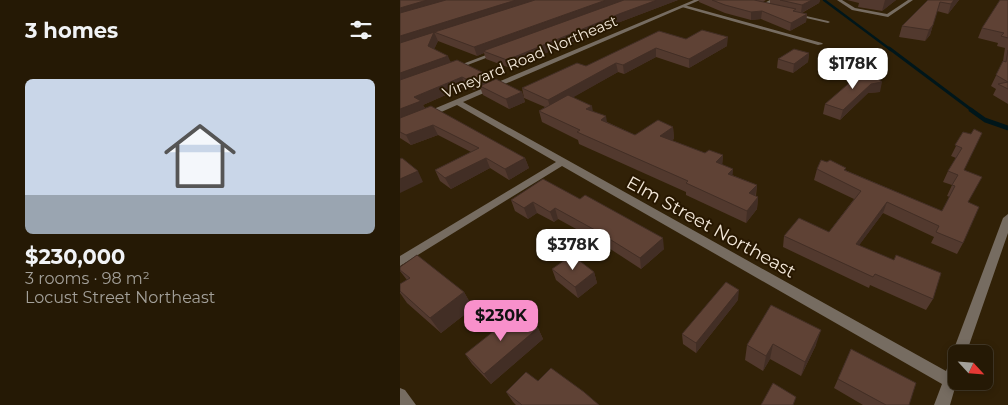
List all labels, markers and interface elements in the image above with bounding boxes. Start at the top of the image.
street label: Vineyard Road Northeast [439,11,620,102]
icon: filters [347,16,375,44]
text: 3 homes [25,18,118,43]
pin: $178K [818,48,888,90]
text: $178K [829,54,877,73]
icon: home [155,111,245,201]
street label: Elm Street Northeast [623,171,799,283]
pin: $378K [538,228,608,271]
text: $378K [547,235,599,254]
text: $230,000 [25,244,125,269]
text: 3 rooms · 98 m² [25,269,150,288]
text: Locust Street Northeast [25,288,215,307]
pin: $230K [466,300,536,342]
text: $230K [475,306,527,325]
north arrow [948,345,992,390]
map controls [948,345,993,390]

